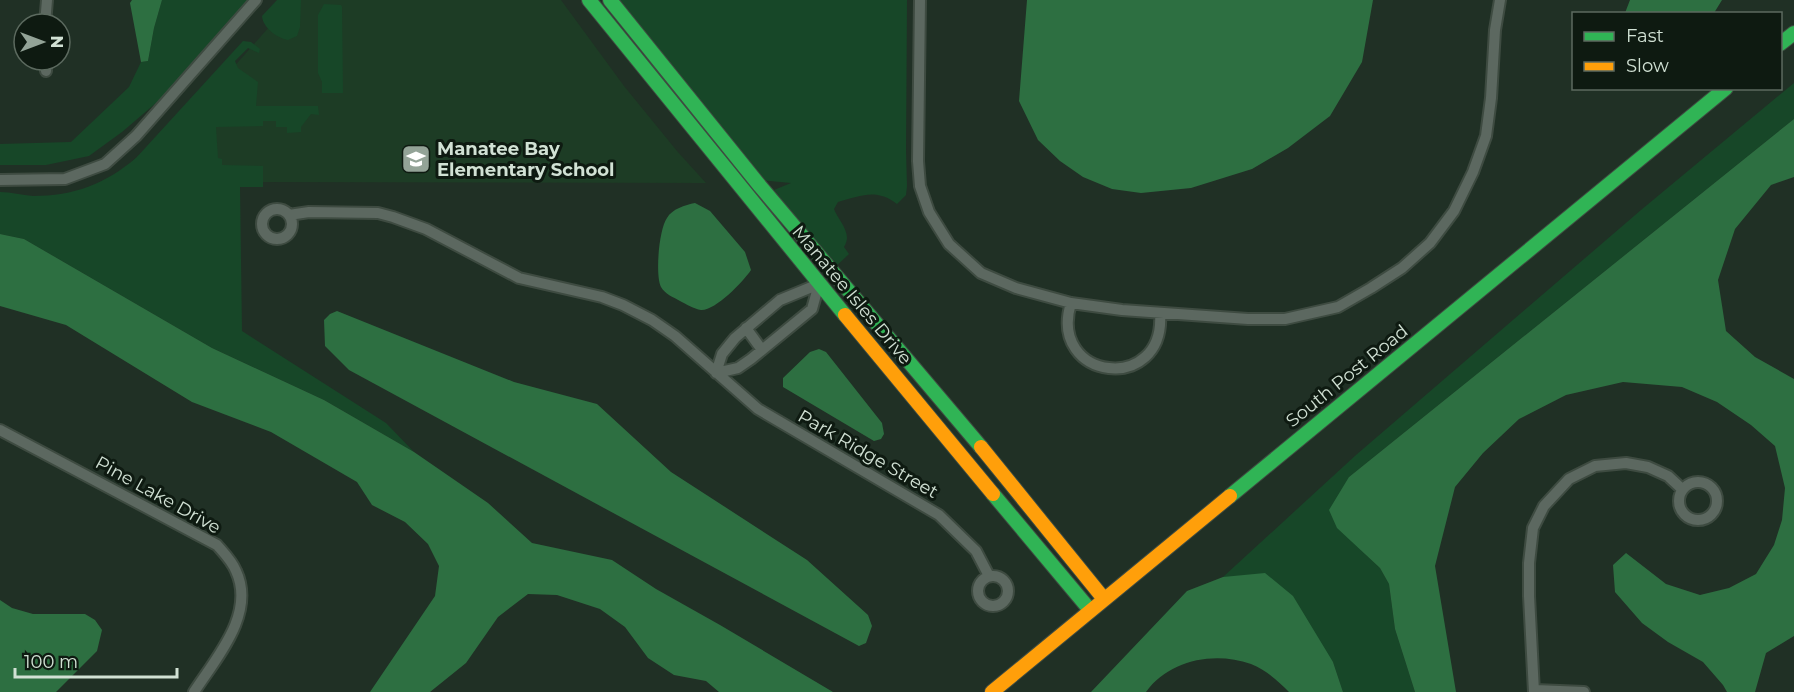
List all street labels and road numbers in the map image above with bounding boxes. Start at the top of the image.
street label: Manatee Isles Drive [787,221,917,369]
street label: South Post Road [1282,320,1412,432]
street label: Park Ridge Street [794,405,942,503]
street label: Pine Lake Drive [91,451,225,539]

